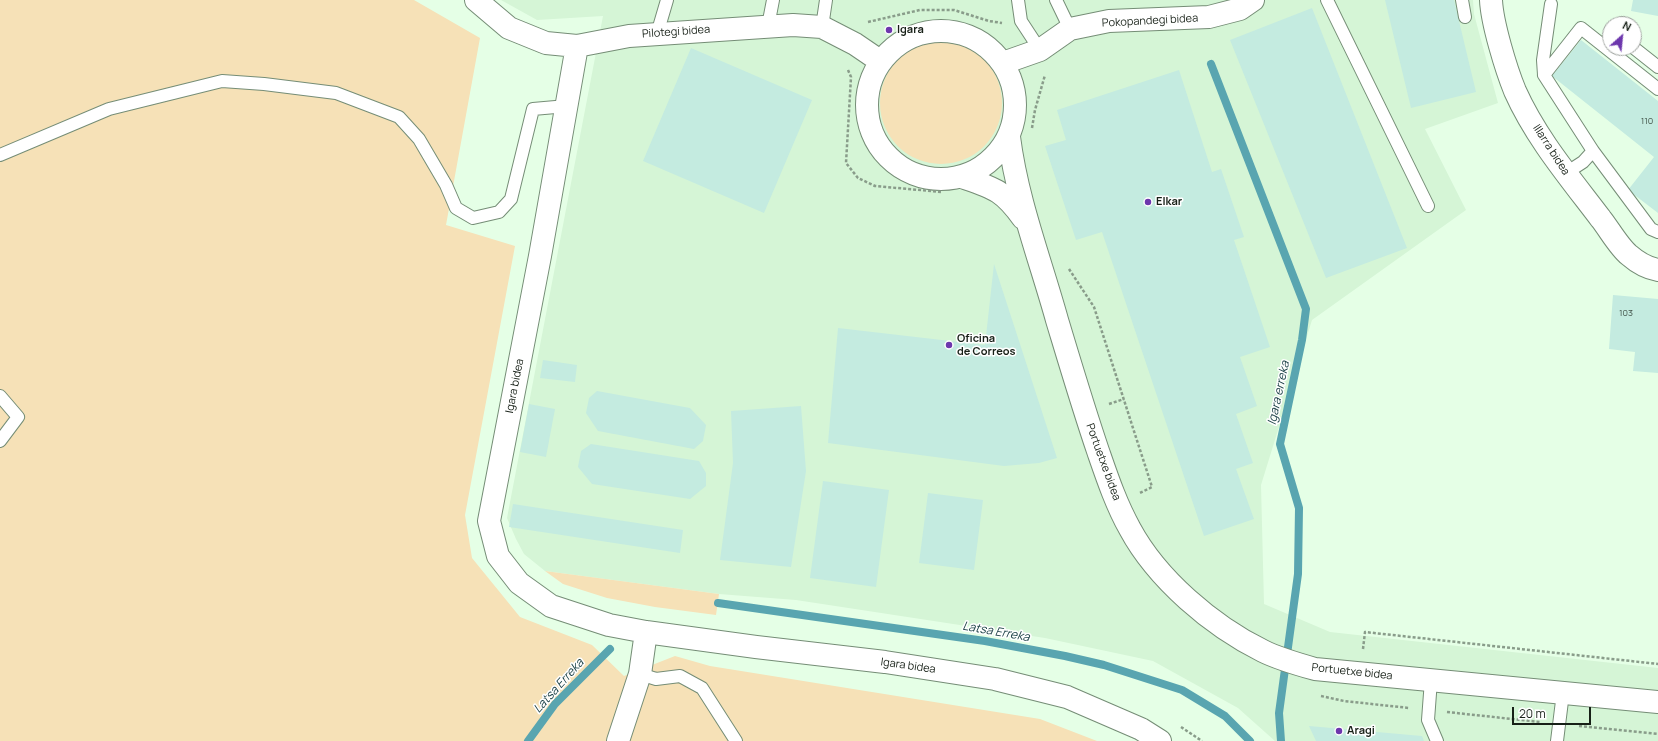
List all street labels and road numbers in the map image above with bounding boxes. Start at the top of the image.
street label: Pokopandegi bidea [1102,12,1198,30]
street label: Pilotegi bidea [642,23,710,41]
street label: Illarra bidea [1530,122,1572,178]
street label: Igara bidea [503,358,527,414]
street label: Portuetxe bidea [1083,422,1123,502]
street label: Igara bidea [880,656,936,676]
street label: Portuetxe bidea [1311,661,1393,683]

